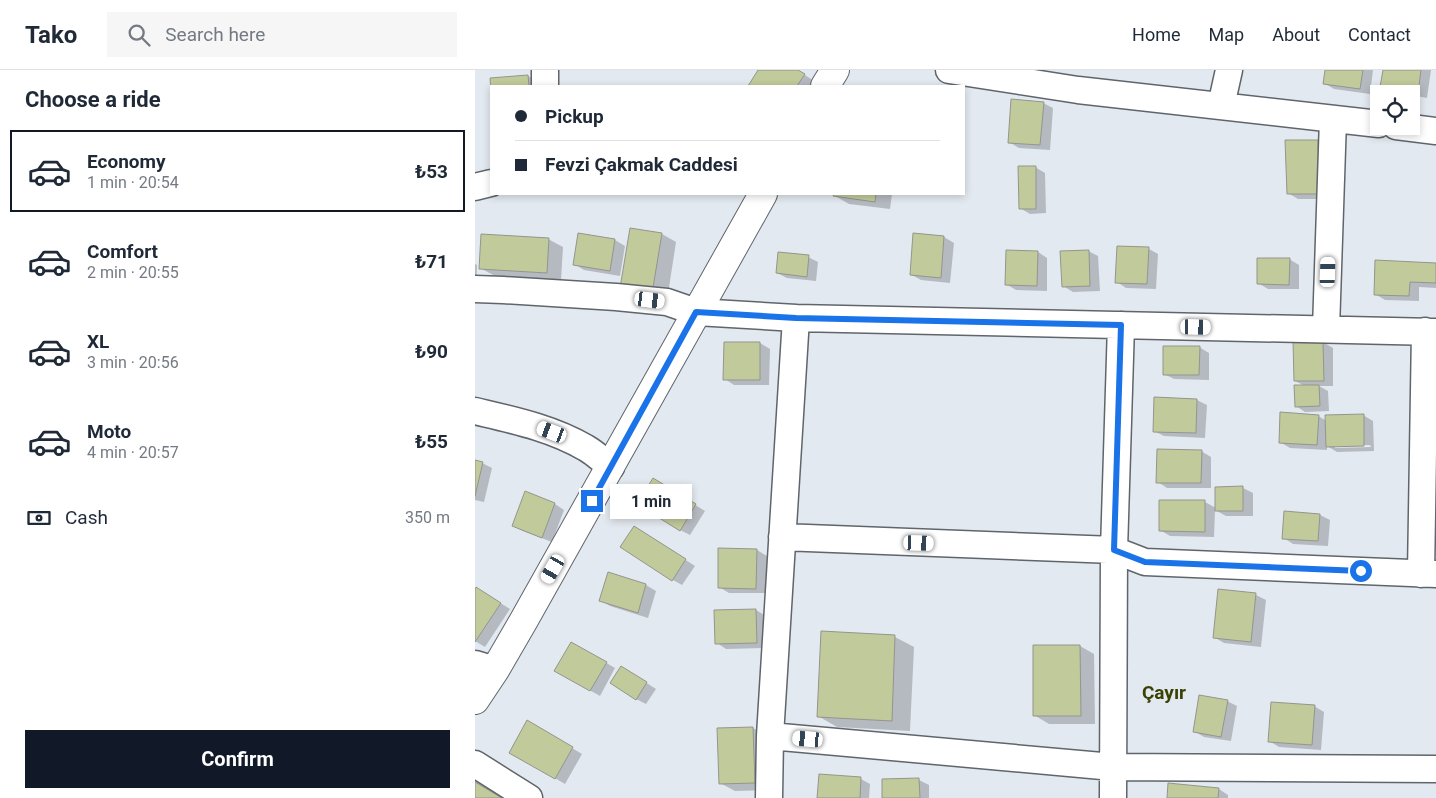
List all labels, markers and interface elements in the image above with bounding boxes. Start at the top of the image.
search box [107,12,457,57]
text: Tako [25,21,77,49]
icon: search [125,21,153,49]
text: Search here [165,23,265,46]
text: Home [1132,24,1181,45]
text: Map [1209,24,1244,45]
text: About [1272,24,1320,45]
text: Contact [1348,24,1411,45]
map controls [1370,85,1420,135]
button: locate [1370,85,1420,135]
text: Choose a ride [25,87,161,112]
text: Pickup [545,105,604,128]
icon: car [27,149,72,194]
text: Economy [87,150,166,173]
text: Fevzi Çakmak Caddesi [545,153,738,176]
text: ₺53 [415,160,448,183]
text: 1 min · 20:54 [87,173,179,192]
icon: car [27,239,72,284]
text: Comfort [87,240,158,263]
text: ₺71 [415,250,448,273]
car [1319,257,1336,287]
text: 2 min · 20:55 [87,263,179,282]
car [634,291,665,309]
car [1180,319,1211,335]
icon: car [27,329,72,374]
text: XL [87,330,109,353]
text: ₺90 [415,340,448,363]
text: 3 min · 20:56 [87,353,179,372]
icon: car [27,419,72,464]
text: Moto [87,420,131,443]
car [535,420,568,444]
text: ₺55 [415,430,448,453]
text: 4 min · 20:57 [87,443,179,462]
callout: 1 min [609,484,692,518]
route end [581,490,603,512]
text: 1 min [631,492,671,511]
icon: cash [25,504,53,532]
text: Cash [65,506,108,529]
text: 350 m [405,508,450,527]
car [903,535,934,551]
car [539,552,566,586]
route start [1350,560,1372,582]
district label: Çayır [1142,681,1186,704]
button: Confirm [25,730,450,788]
car [792,730,823,748]

